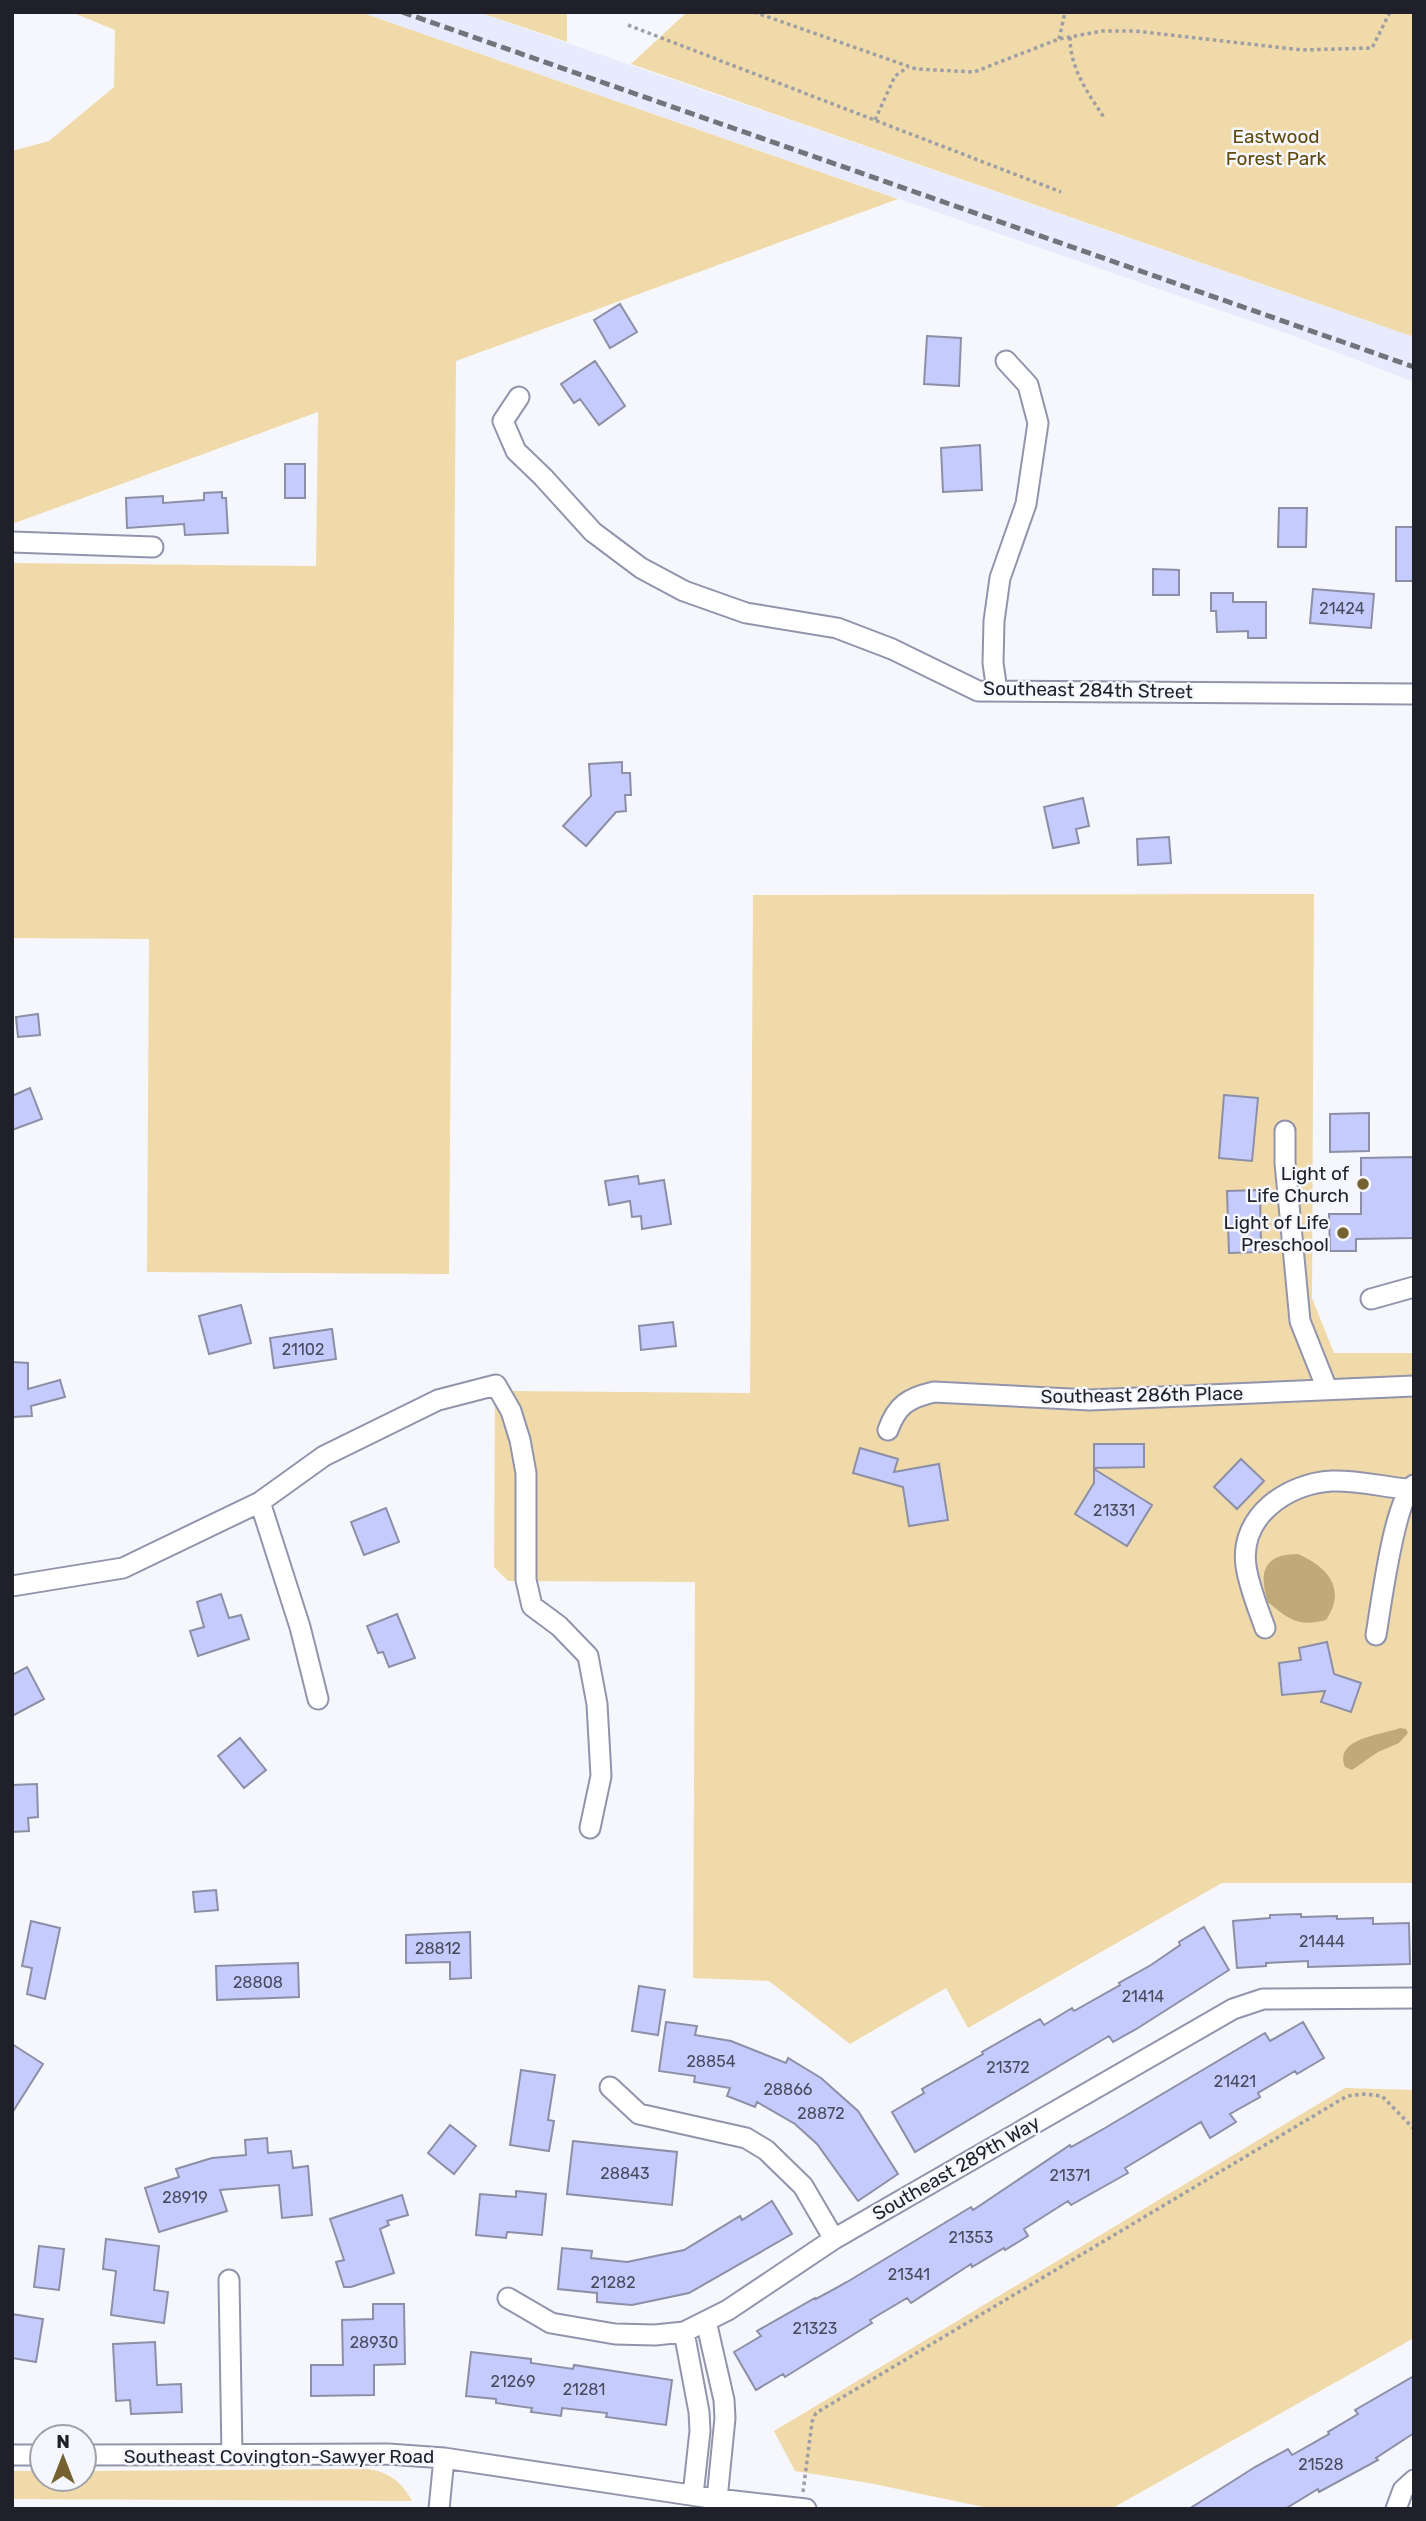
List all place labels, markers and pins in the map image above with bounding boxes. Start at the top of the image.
place label: Light of Life Church [1247,1162,1350,1207]
marker: Light of Life Church [1355,1176,1371,1192]
place label: Light of Life Preschool [1223,1211,1329,1256]
marker: Light of Life Preschool [1335,1225,1351,1241]

